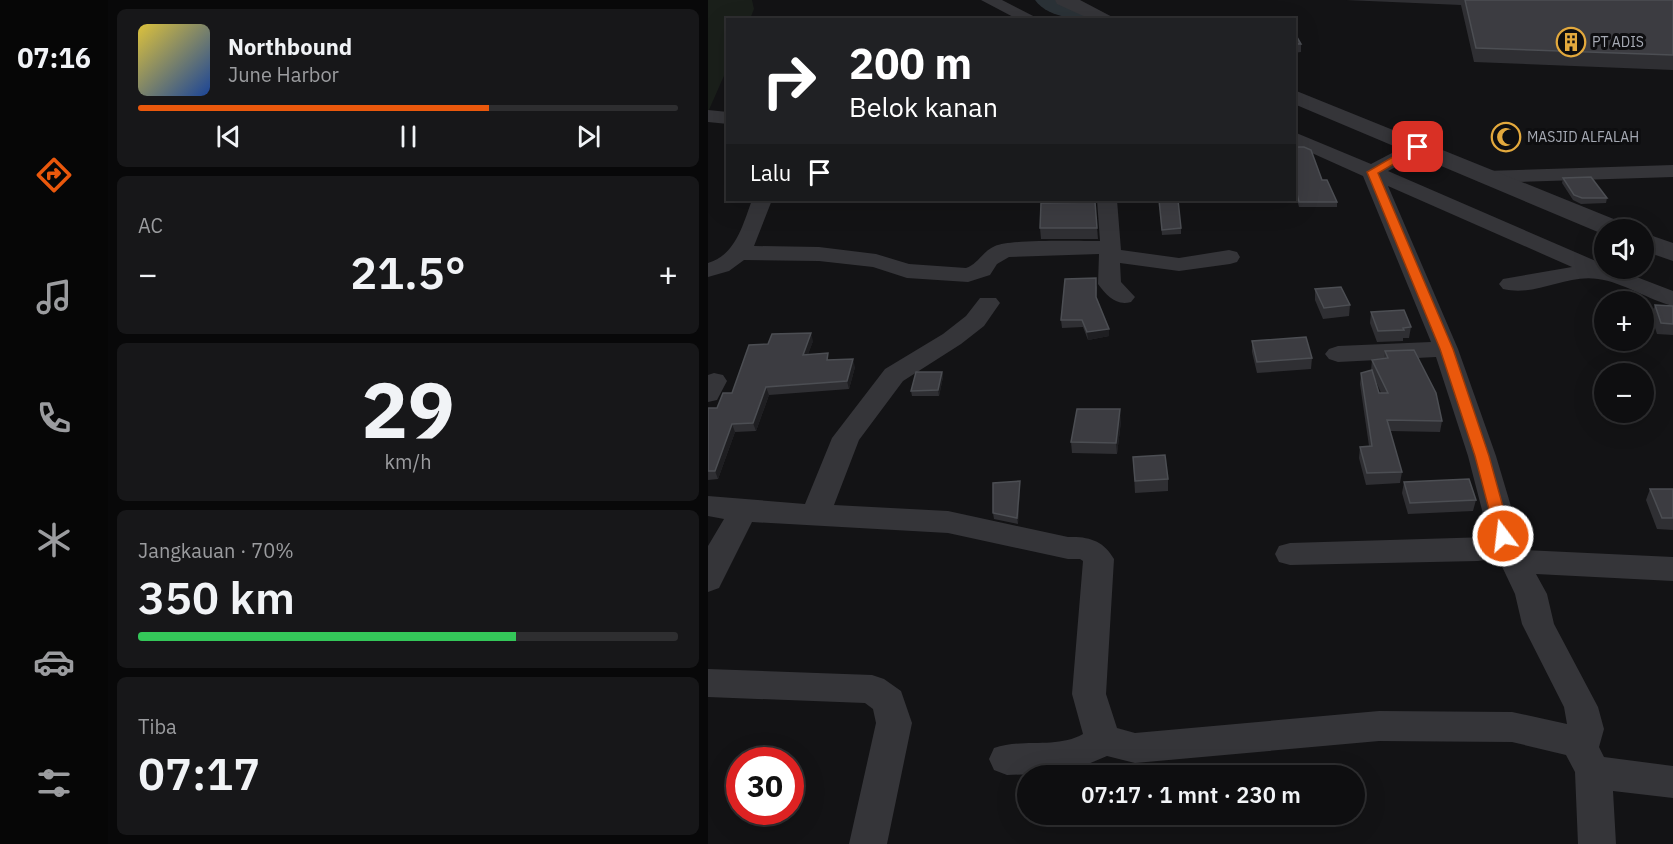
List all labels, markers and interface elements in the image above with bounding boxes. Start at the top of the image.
building icon: PT ADIS [1555,26,1587,58]
text: Northbound [228,32,352,61]
place label: PT ADIS [1592,33,1644,51]
text: 200 m [849,36,972,91]
text: 07:16 [17,40,91,75]
icon: right [750,42,828,120]
text: June Harbor [228,61,339,88]
text: Belok kanan [849,89,998,124]
icon: previous [212,120,245,153]
icon: pause [392,120,425,153]
icon: next [572,120,605,153]
pin [1392,121,1443,172]
mosque icon: MASJID ALFALAH [1490,121,1522,153]
place label: MASJID ALFALAH [1527,128,1639,146]
icon: arrive [1401,130,1434,163]
icon: directions [33,154,75,196]
icon: arrive [803,156,836,189]
text: Lalu [750,158,791,187]
text: AC [138,212,163,239]
map controls [1594,219,1654,423]
button: sound [1594,219,1654,279]
text: 21.5° [350,243,466,301]
text: − [138,252,158,295]
text: + [658,252,678,295]
icon: music [33,276,75,318]
button: + [1594,291,1654,351]
text: 29 [361,358,455,459]
button: − [1594,363,1654,423]
icon: phone [33,397,75,439]
text: km/h [384,448,432,475]
position arrow [1471,504,1535,568]
icon: climate [33,519,75,561]
text: Jangkauan · 70% [138,537,294,564]
text: 350 km [138,568,295,626]
icon: car [33,641,75,683]
text: Tiba [138,713,177,740]
text: 07:17 [138,744,260,802]
speed limit sign: 30 [726,747,804,825]
icon: filters [33,762,75,804]
text: 07:17 · 1 mnt · 230 m [1081,780,1301,809]

